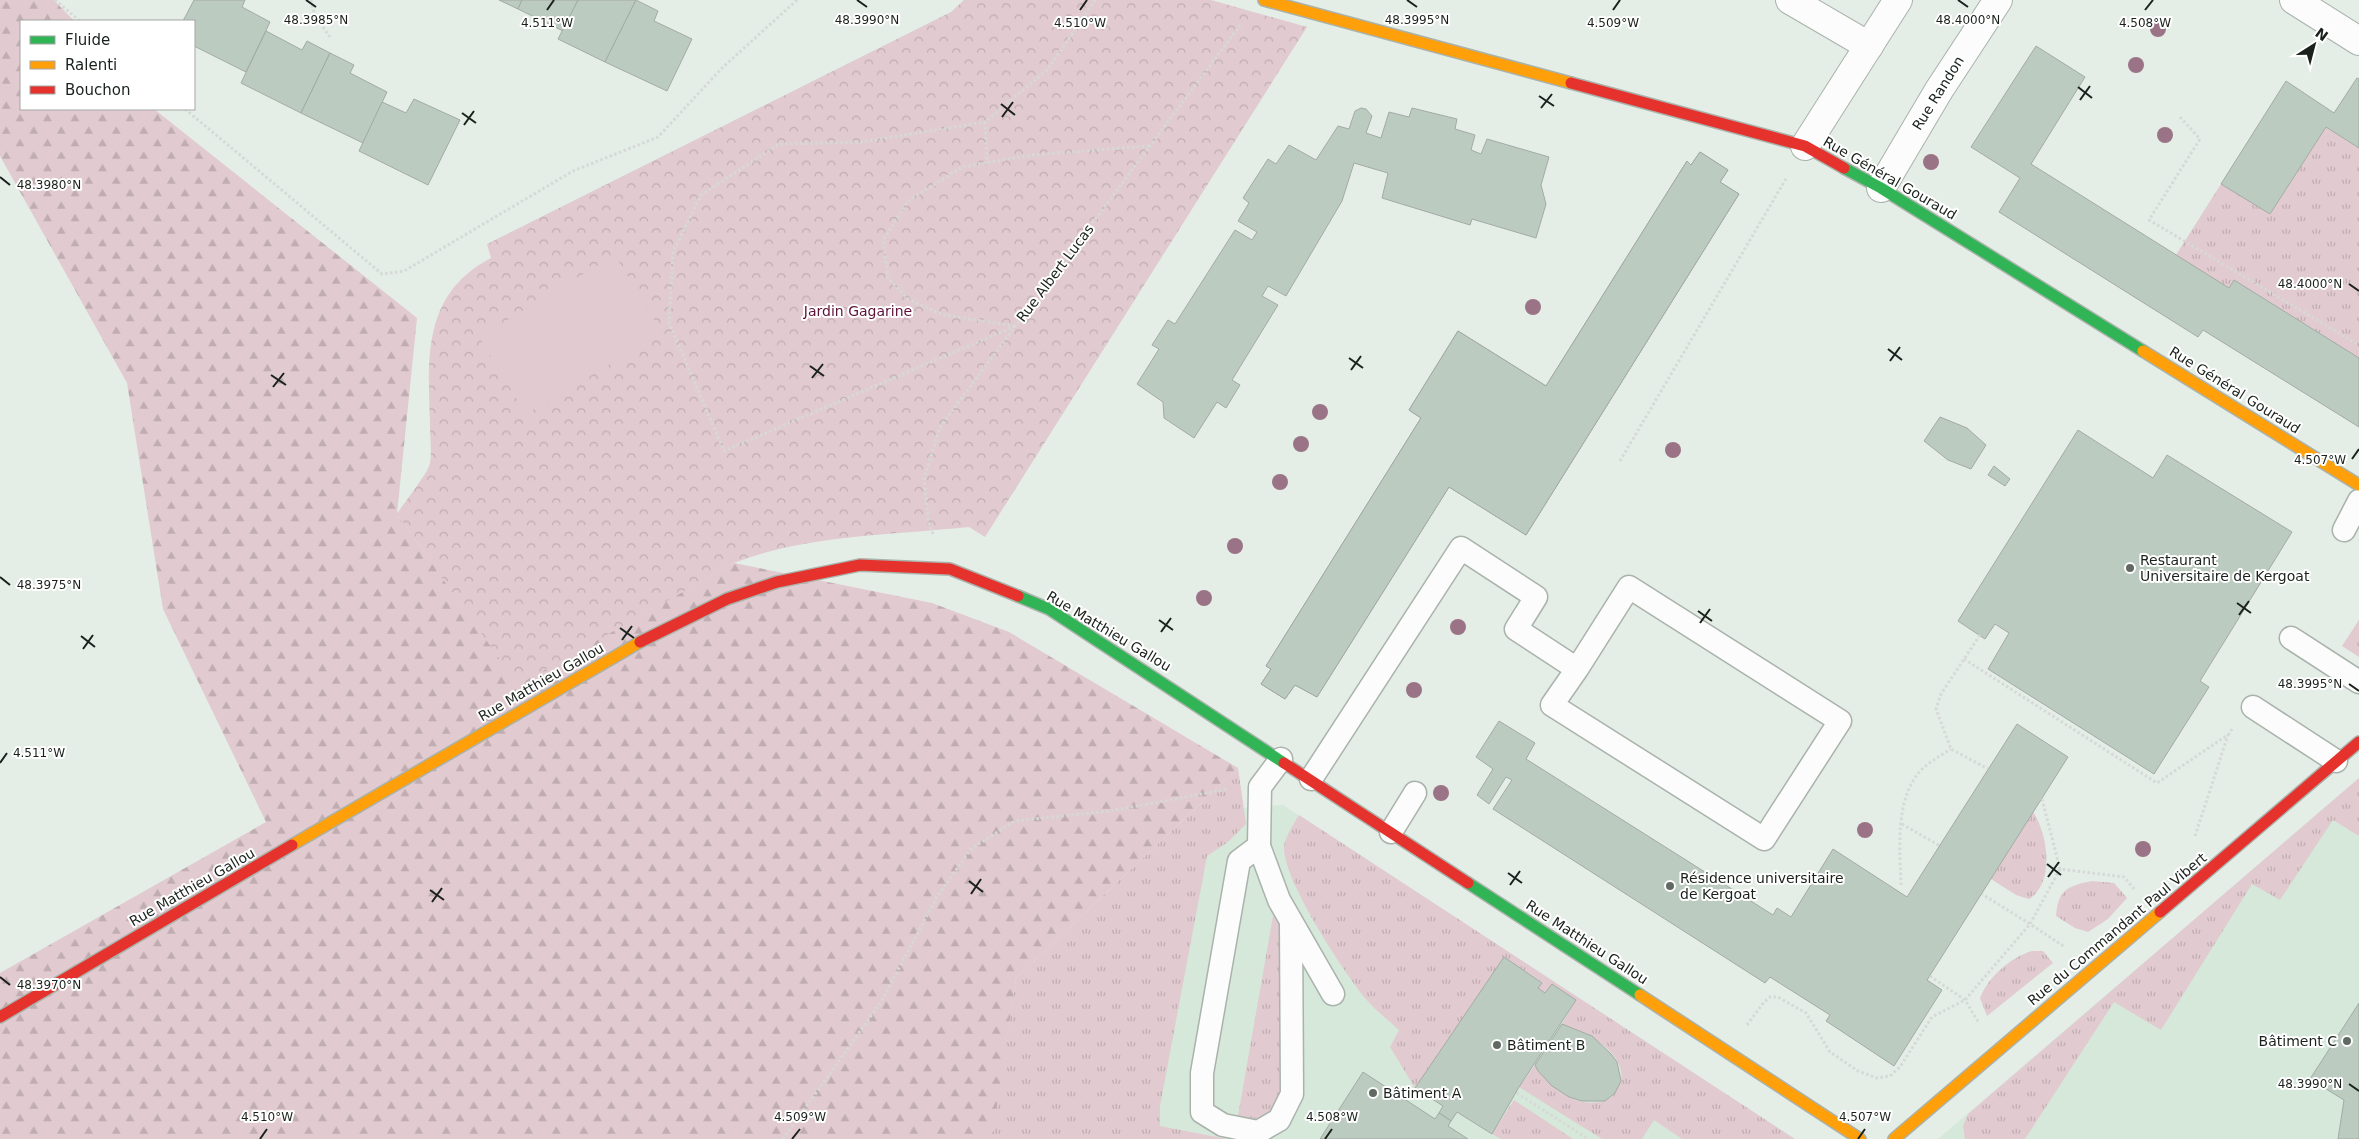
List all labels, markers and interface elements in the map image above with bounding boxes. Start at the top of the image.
text: 48.3985°N [284,13,348,27]
text: 48.3990°N [835,13,899,27]
text: 48.3995°N [1385,13,1449,27]
text: 48.4000°N [1936,13,2000,27]
text: 4.511°W [521,16,573,30]
text: 4.510°W [1054,16,1106,30]
text: 4.509°W [1587,16,1639,30]
text: 4.508°W [2119,16,2171,30]
legend [20,20,195,110]
north arrow [2289,20,2339,70]
text: N [2312,25,2331,44]
text: Fluide [65,31,110,49]
street label: Rue Randon [1909,53,1967,133]
text: Ralenti [65,56,117,74]
text: Bouchon [65,81,130,99]
street label: Rue Général Gouraud [1821,133,1959,223]
text: 48.3980°N [17,178,81,192]
street label: Rue Albert Lucas [1013,221,1097,325]
text: 48.4000°N [2278,277,2342,291]
park label: Jardin Gagarine [803,303,912,319]
street label: Rue Général Gouraud [2167,343,2303,437]
text: 4.507°W [2294,453,2346,467]
place label: Restaurant Universitaire de Kergoat [2140,552,2310,584]
marker: Restaurant Universitaire de Kergoat [2124,562,2136,574]
text: 48.3975°N [17,578,81,592]
street label: Rue Matthieu Gallou [1044,588,1174,674]
street label: Rue Matthieu Gallou [475,640,607,724]
text: 48.3995°N [2278,677,2342,691]
text: 4.511°W [13,746,65,760]
street label: Rue Matthieu Gallou [126,845,258,929]
street label: Rue du Commandant Paul Vibert [2024,849,2210,1008]
place label: Résidence universitaire de Kergoat [1680,870,1844,902]
marker: Résidence universitaire de Kergoat [1664,880,1676,892]
street label: Rue Matthieu Gallou [1523,897,1651,987]
text: 48.3970°N [17,978,81,992]
place label: Bâtiment C [2259,1033,2337,1049]
marker: Bâtiment C [2341,1035,2353,1047]
place label: Bâtiment B [1507,1037,1585,1053]
marker: Bâtiment B [1491,1039,1503,1051]
text: 48.3990°N [2278,1077,2342,1091]
place label: Bâtiment A [1383,1085,1462,1101]
marker: Bâtiment A [1367,1087,1379,1099]
text: 4.510°W [241,1110,293,1124]
text: 4.509°W [774,1110,826,1124]
text: 4.508°W [1306,1110,1358,1124]
text: 4.507°W [1839,1110,1891,1124]

